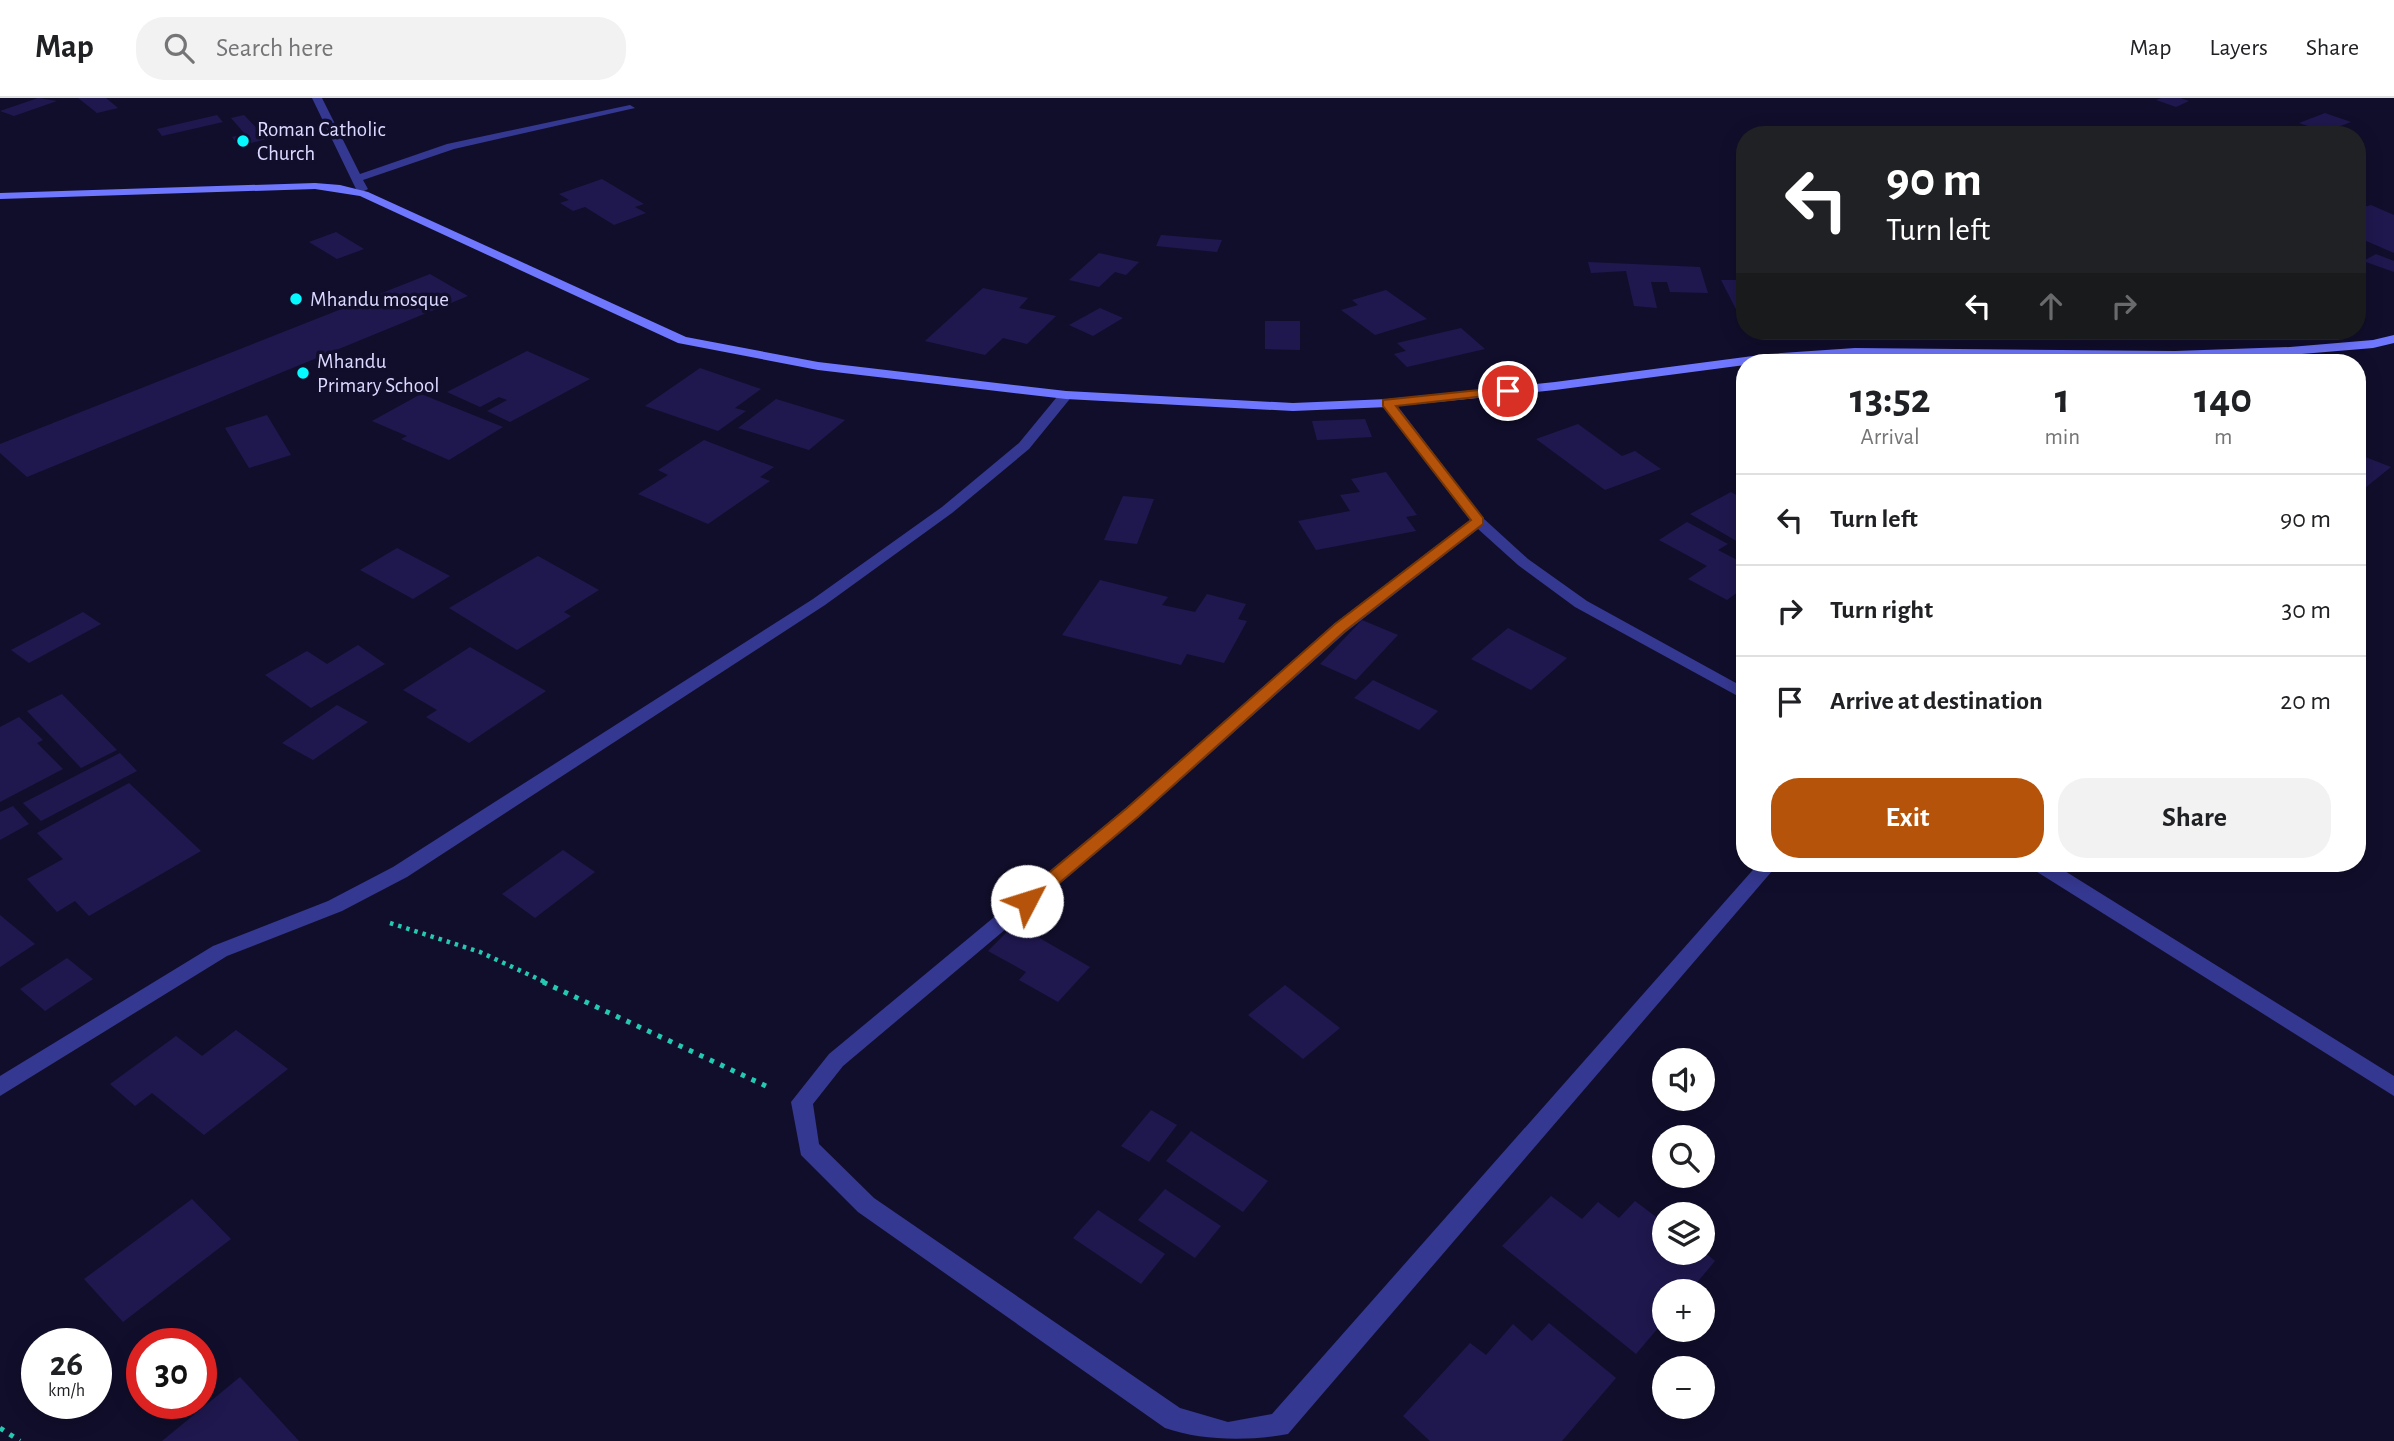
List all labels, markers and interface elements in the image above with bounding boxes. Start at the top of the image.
search box [136,17,626,80]
icon: search [160,29,198,67]
text: Map [35,31,94,64]
text: Search here [216,35,334,61]
text: Map [2129,36,2171,60]
text: Layers [2209,36,2268,60]
text: Share [2306,36,2359,60]
place label: Roman Catholic Church [257,119,386,164]
marker: Roman Catholic Church [235,133,251,149]
icon: left [1771,154,1862,245]
text: 90 m [1886,156,1982,205]
text: Turn left [1886,214,1990,246]
icon: left [1959,287,1997,325]
icon: ahead [2032,287,2070,325]
icon: right [2105,287,2143,325]
place label: Mhandu mosque [310,289,449,310]
marker: Mhandu mosque [288,291,304,307]
place label: Mhandu Primary School [317,351,440,396]
pin [1478,361,1538,421]
marker: Mhandu Primary School [295,365,311,381]
icon: arrive [1489,372,1527,410]
text: 13:52 [1850,378,1931,420]
text: 1 [2055,378,2070,420]
text: 140 [2194,378,2252,420]
text: Arrival [1861,426,1920,449]
text: min [2044,426,2080,449]
text: m [2214,426,2232,449]
icon: left [1771,501,1809,539]
text: Turn left [1830,506,1918,532]
text: 90 m [2280,506,2331,532]
icon: right [1771,592,1809,630]
text: Turn right [1830,597,1933,623]
text: 30 m [2281,597,2331,623]
icon: arrive [1771,683,1809,721]
text: Arrive at destination [1830,688,2043,714]
text: 20 m [2280,688,2331,714]
button: Exit [1771,778,2044,858]
button: Share [2058,778,2331,858]
position arrow [990,864,1064,938]
map controls [1652,1048,1715,1419]
button: sound [1652,1048,1715,1111]
button: search [1652,1125,1715,1188]
button: layers [1652,1202,1715,1265]
button: + [1652,1279,1715,1342]
speed limit sign: 30 [126,1328,217,1419]
text: 26 [50,1347,83,1382]
button: − [1652,1356,1715,1419]
text: km/h [48,1382,85,1400]

